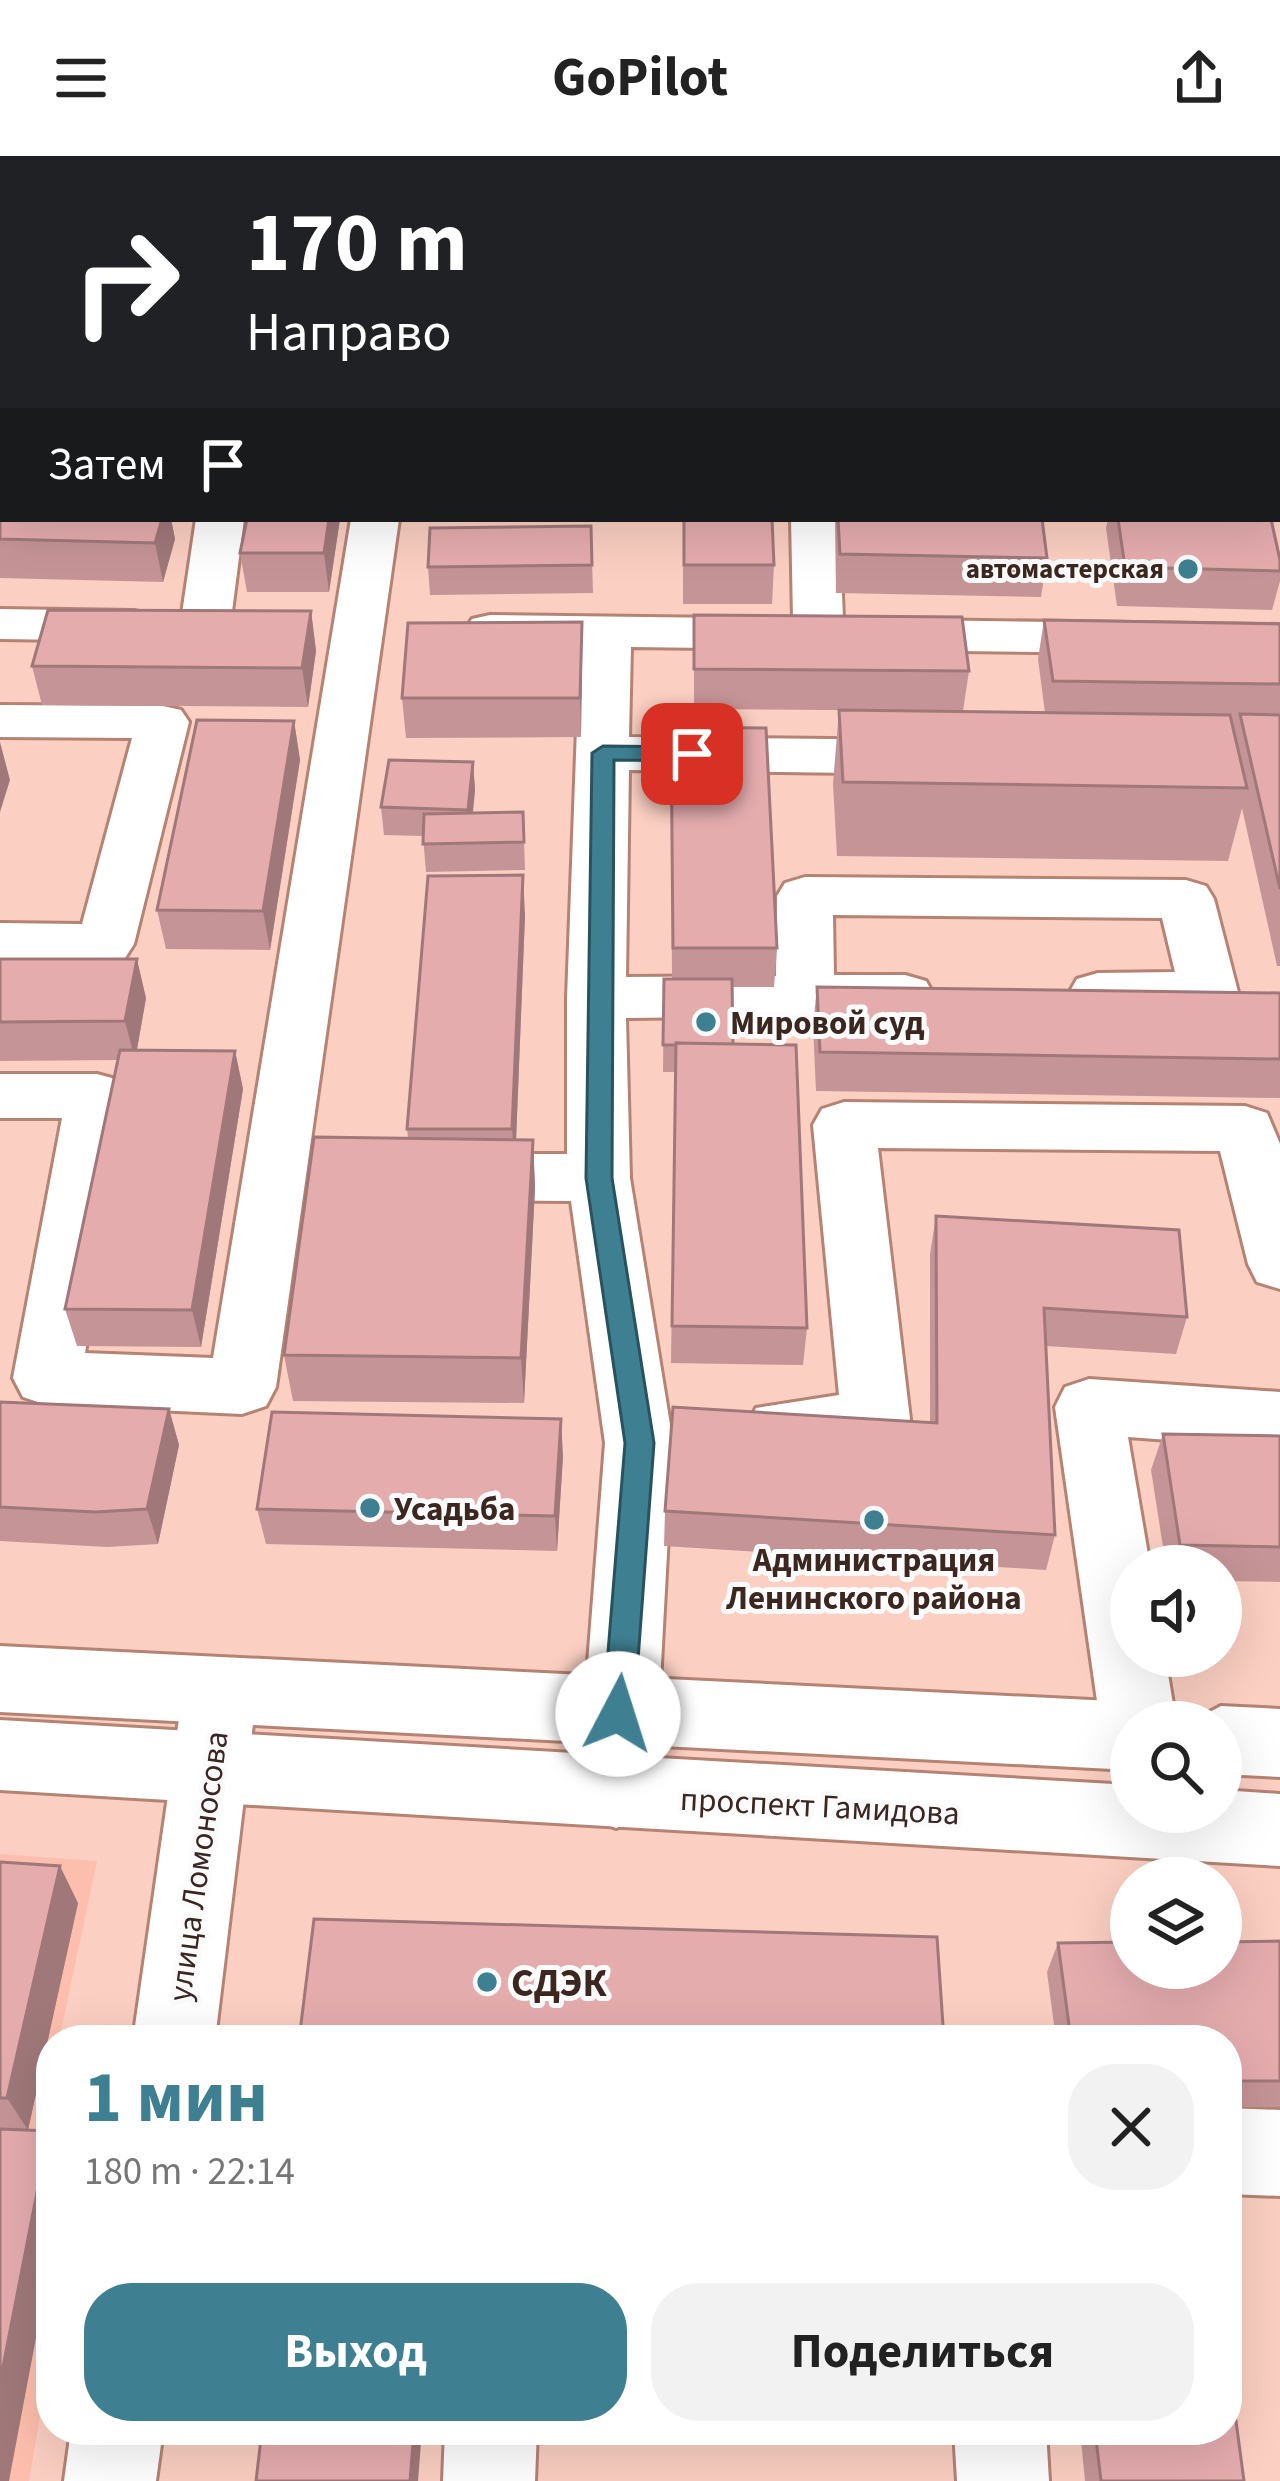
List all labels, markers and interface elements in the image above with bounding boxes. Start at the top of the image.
text: GoPilot [552,40,728,117]
icon: menu [48,45,114,111]
icon: share [1166,45,1232,111]
text: 170 m [246,184,468,304]
icon: right [48,204,204,360]
text: Направо [246,295,451,372]
icon: arrive [190,432,256,498]
text: Затем [48,433,166,497]
place label: автомастерская [966,550,1164,589]
marker: автомастерская [1175,556,1201,582]
pin [641,703,743,805]
icon: arrive [659,721,725,787]
place label: Мировой суд [730,1000,925,1047]
marker: Мировой суд [693,1009,719,1035]
place label: Усадьба [394,1486,515,1533]
marker: Усадьба [357,1495,383,1521]
marker: Администрация Ленинского района [861,1507,887,1533]
place label: Администрация Ленинского района [725,1537,1022,1622]
map controls [1110,1545,1242,1989]
button: sound [1110,1545,1242,1677]
position arrow [555,1651,681,1777]
button: search [1110,1701,1242,1833]
street label: улица Ломоносова [156,1728,241,2004]
street label: проспект Гамидова [679,1776,961,1837]
button: layers [1110,1857,1242,1989]
place label: СДЭК [511,1956,608,2012]
marker: СДЭК [474,1969,500,1995]
text: 1 мин [84,2047,268,2150]
button: close [1068,2064,1194,2190]
text: 180 m · 22:14 [84,2144,295,2200]
button: Выход [84,2283,627,2421]
button: Поделиться [651,2283,1194,2421]

